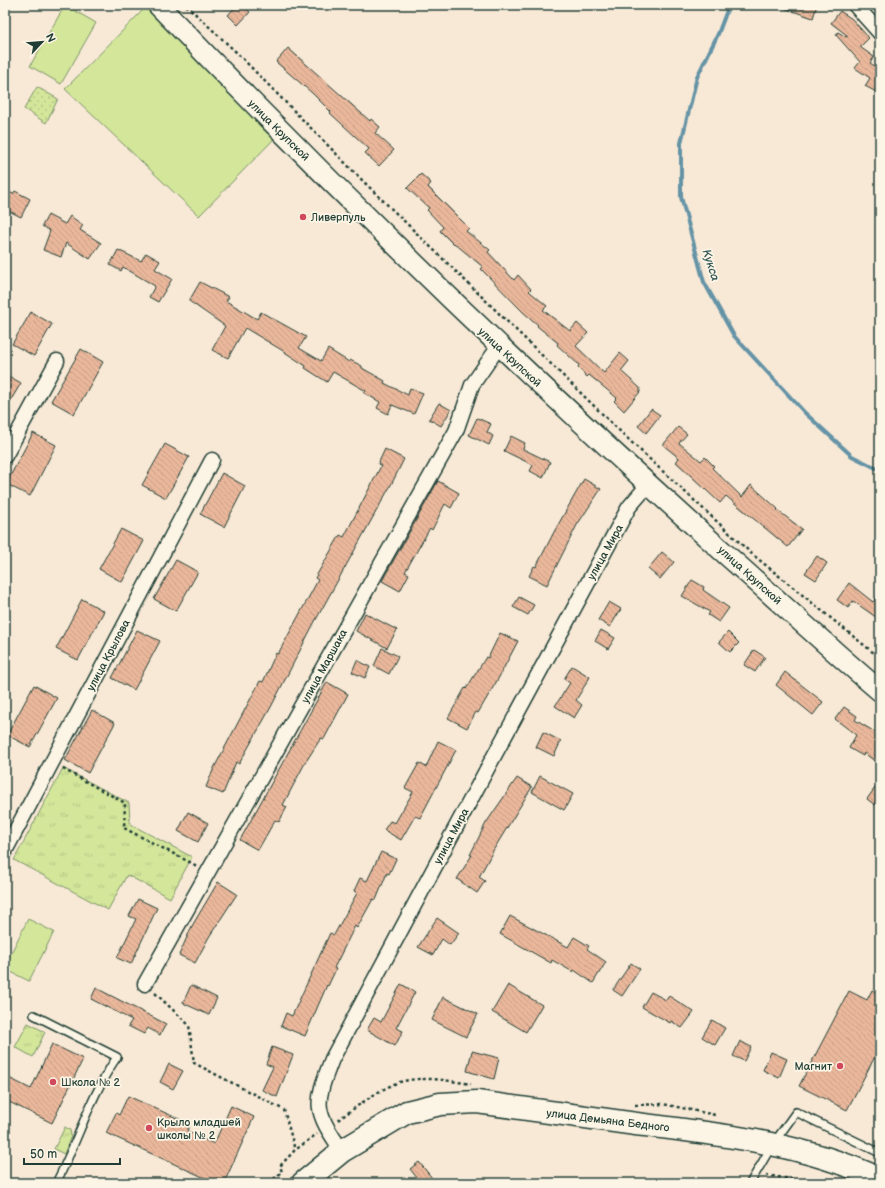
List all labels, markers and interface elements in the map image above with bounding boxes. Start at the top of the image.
north arrow [22,22,62,62]
text: N [43,31,58,44]
street label: улица Крупской [245,97,312,164]
place label: Ливерпуль [310,211,366,224]
marker: Ливерпуль [298,212,308,222]
water label: Кукса [698,247,723,283]
street label: улица Крупской [476,325,544,390]
street label: улица Мира [585,522,626,582]
street label: улица Крупской [715,543,784,607]
street label: улица Крылова [84,617,133,693]
street label: улица Маршака [299,627,350,705]
street label: улица Мира [431,806,472,866]
place label: Магнит [795,1060,832,1073]
marker: Магнит [835,1061,845,1071]
place label: Школа № 2 [61,1076,120,1089]
marker: Школа № 2 [48,1077,58,1087]
street label: улица Демьяна Бедного [546,1106,671,1135]
place label: Крыло младшей школы № 2 [157,1116,241,1142]
marker: Крыло младшей школы № 2 [144,1123,154,1133]
scale bar [24,1140,120,1166]
text: 50 m [30,1147,57,1162]

